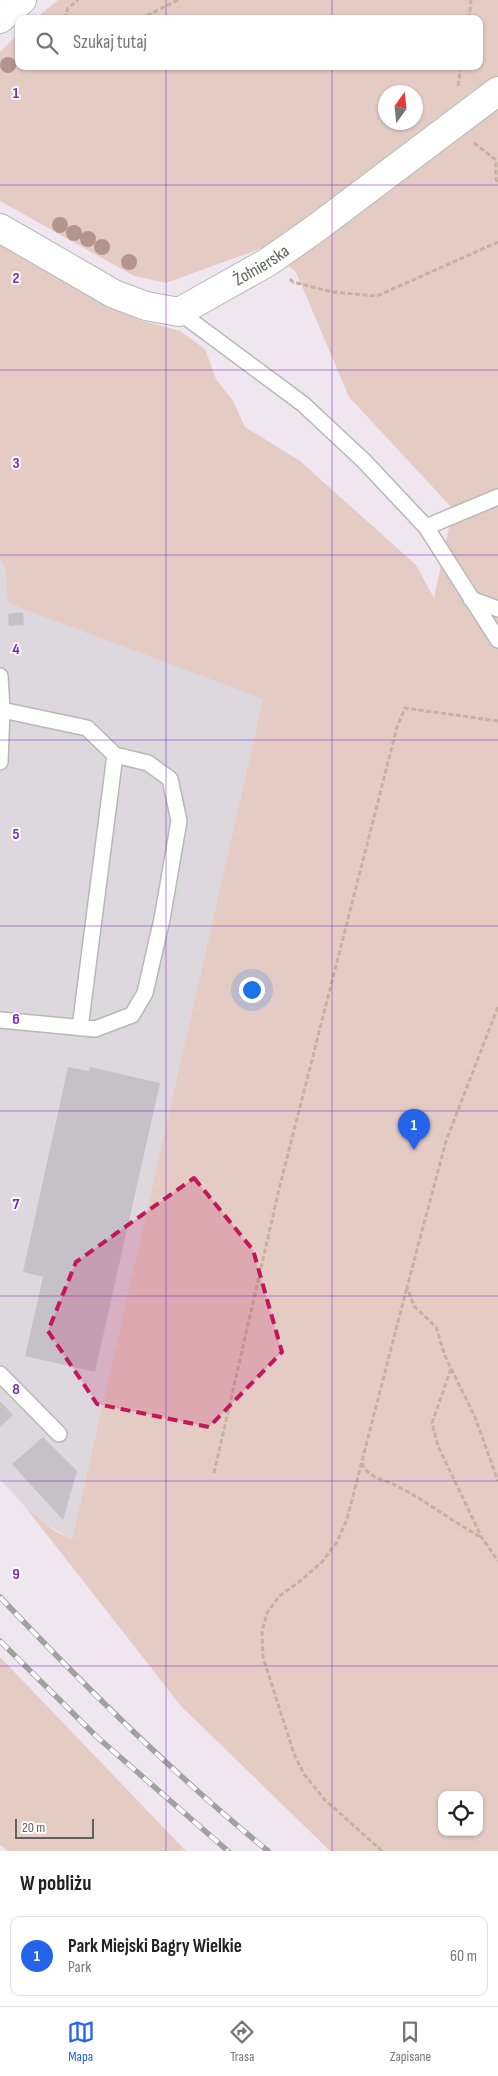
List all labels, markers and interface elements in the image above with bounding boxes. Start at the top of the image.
search box [15,15,483,70]
icon: search [33,29,61,57]
text: Szukaj tutaj [73,31,147,54]
text: 1 [13,84,20,103]
north arrow [378,85,423,130]
street label: Żołnierska [229,240,293,290]
text: 2 [12,269,20,288]
text: 3 [12,454,20,473]
text: 4 [12,640,20,659]
text: 5 [12,825,20,844]
your location [239,977,265,1003]
text: 6 [12,1010,20,1029]
pin: 1 [398,1109,430,1150]
text: 7 [13,1195,20,1214]
text: 8 [12,1380,20,1399]
text: 9 [12,1565,20,1584]
map controls [438,1791,483,1836]
button: locate [438,1791,483,1836]
scale bar [15,1816,94,1839]
text: 20 m [22,1819,45,1836]
text: W pobliżu [20,1871,91,1896]
text: Park Miejski Bagry Wielkie [68,1935,242,1958]
text: 1 [34,1947,40,1966]
text: 60 m [450,1947,477,1966]
text: Park [68,1958,91,1977]
tab: Mapa [67,2018,95,2065]
tab: Trasa [228,2018,256,2065]
tab: Zapisane [390,2018,431,2065]

